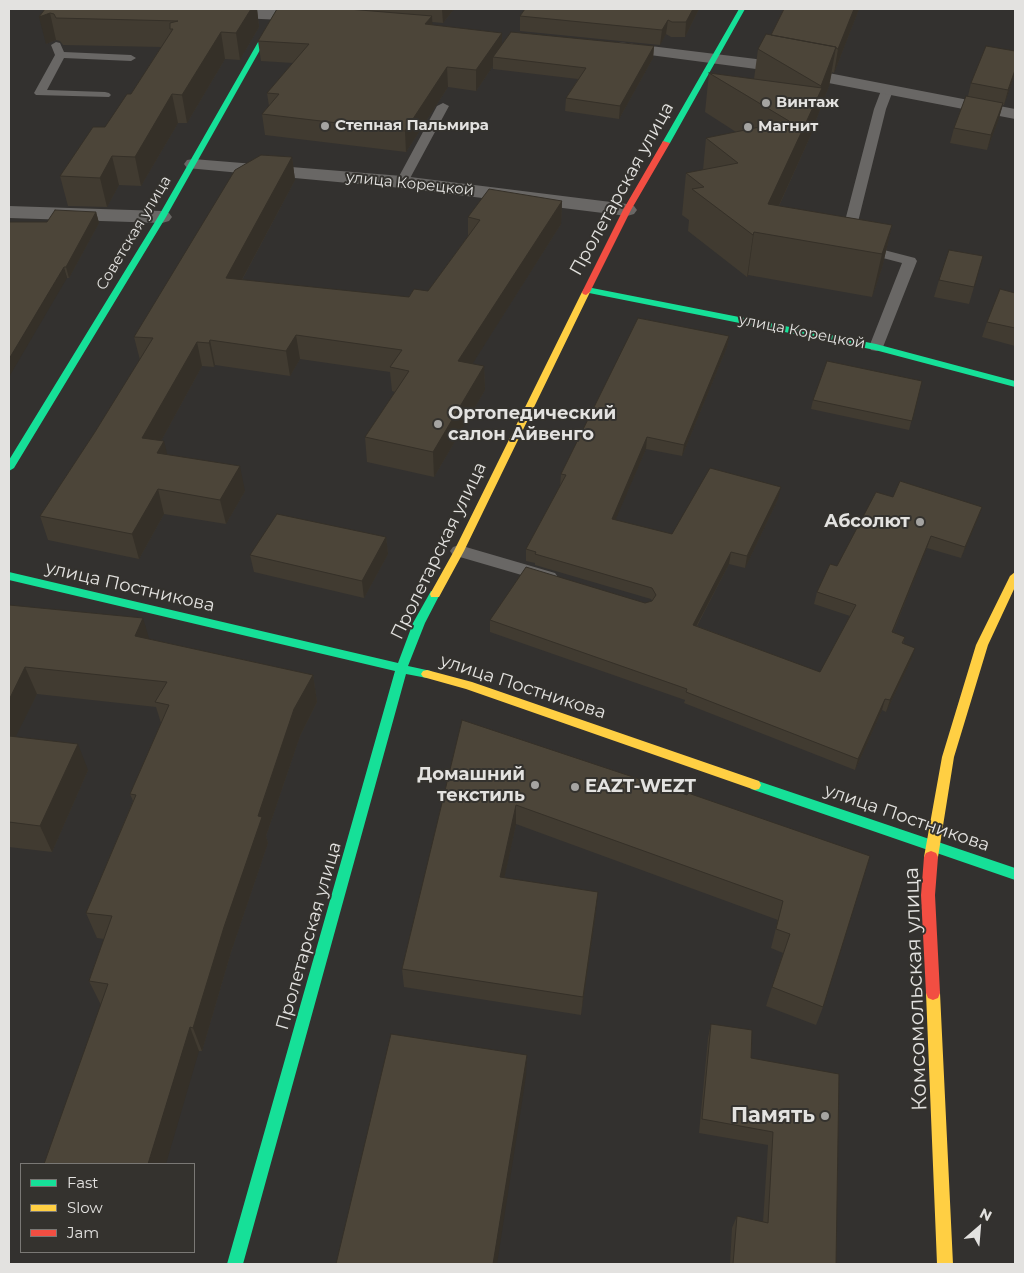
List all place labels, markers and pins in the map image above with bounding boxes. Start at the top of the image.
place label: Винтаж [776,94,839,112]
marker: Винтаж [760,97,772,109]
place label: Степная Пальмира [335,117,489,135]
place label: Магнит [758,118,818,136]
marker: Степная Пальмира [319,120,331,132]
marker: Магнит [742,121,754,133]
place label: Ортопедический салон Айвенго [448,403,616,446]
marker: Ортопедический салон Айвенго [432,418,444,430]
place label: Абсолют [824,511,910,533]
marker: Абсолют [914,516,926,528]
place label: Домашний текстиль [417,764,525,806]
place label: EAZT-WEZT [585,776,696,798]
marker: Домашний текстиль [529,779,541,791]
marker: EAZT-WEZT [569,781,581,793]
place label: Память [731,1103,815,1129]
marker: Память [819,1110,831,1122]

